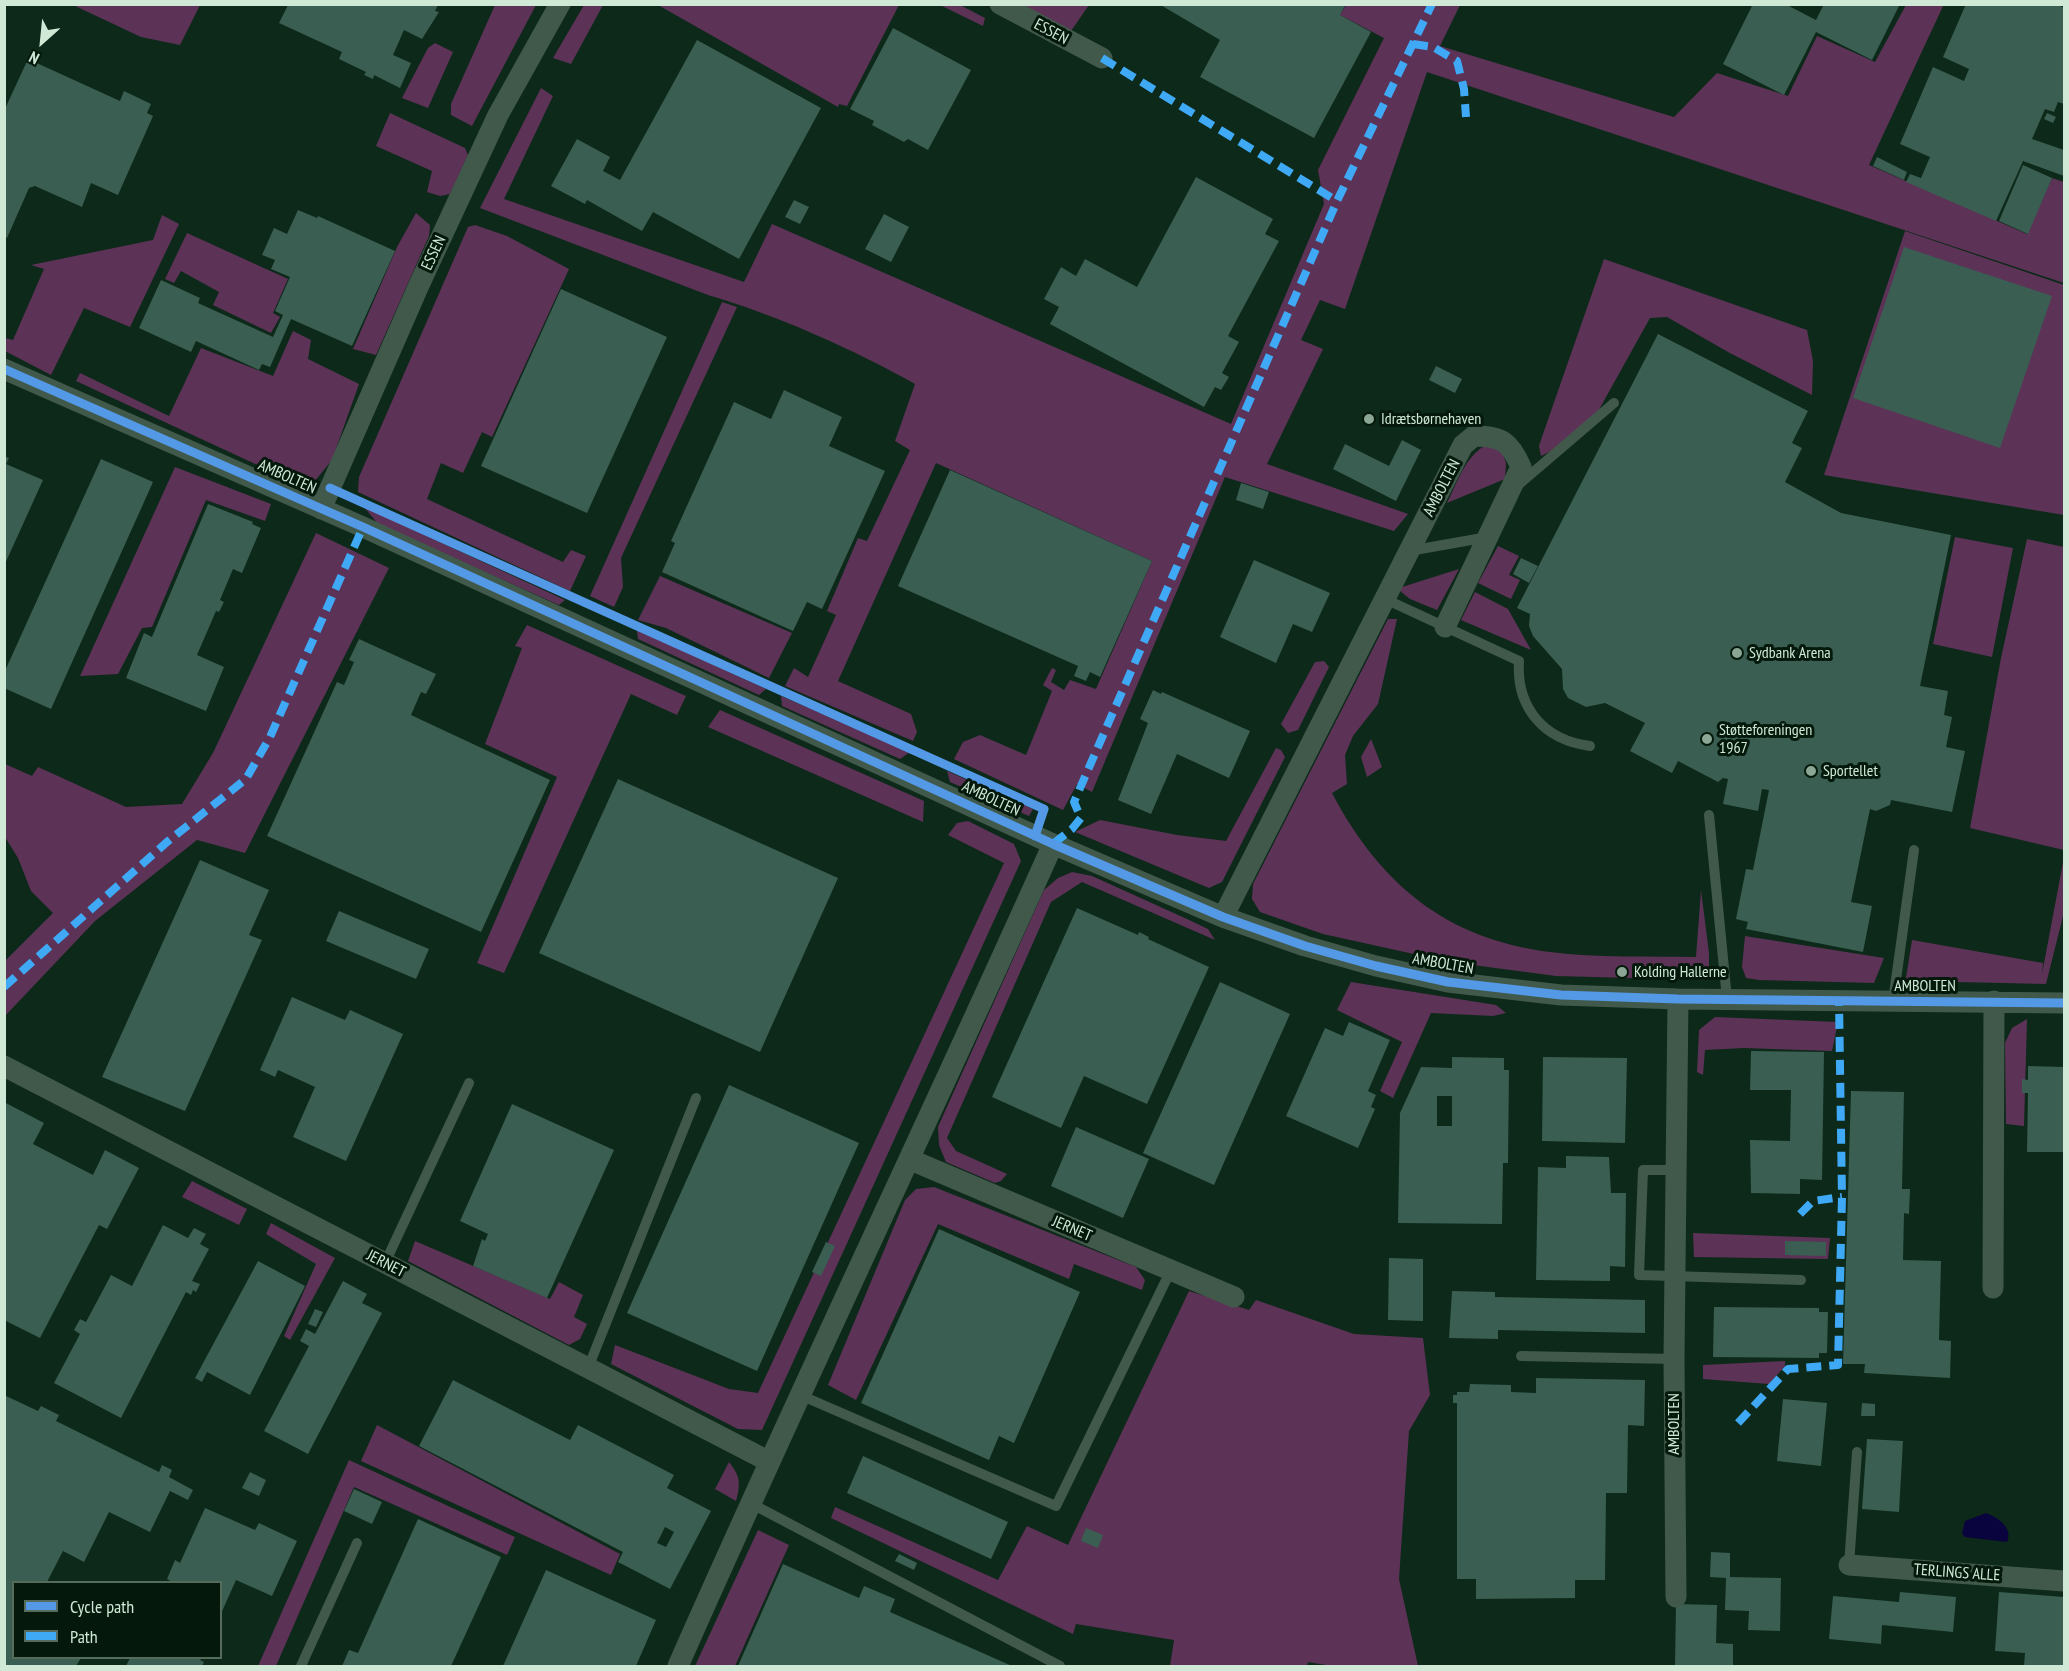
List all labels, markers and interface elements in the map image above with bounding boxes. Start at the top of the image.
north arrow [12,12,72,72]
street label: ESSEN [1031,15,1071,49]
text: N [25,47,42,69]
street label: ESSEN [418,233,450,273]
place label: Idrætsbørnehaven [1381,409,1481,429]
marker: Idrætsbørnehaven [1362,412,1376,426]
street label: AMBOLTEN [255,456,319,498]
street label: AMBOLTEN [1419,456,1465,520]
place label: Sydbank Arena [1749,643,1831,663]
marker: Sydbank Arena [1730,646,1744,660]
place label: Støtteforeningen 1967 [1719,720,1812,758]
marker: Støtteforeningen 1967 [1700,732,1714,746]
place label: Sportellet [1823,761,1878,781]
marker: Sportellet [1804,764,1818,778]
street label: AMBOLTEN [959,777,1023,821]
street label: AMBOLTEN [1411,949,1475,979]
place label: Kolding Hallerne [1634,962,1727,982]
marker: Kolding Hallerne [1615,965,1629,979]
street label: AMBOLTEN [1894,976,1956,996]
street label: JERNET [1049,1212,1095,1246]
street label: JERNET [363,1246,409,1282]
street label: AMBOLTEN [1664,1393,1684,1455]
street label: TERLINGS ALLE [1913,1560,2001,1586]
legend [12,1581,222,1659]
text: Cycle path [70,1595,134,1618]
text: Path [70,1625,98,1648]

